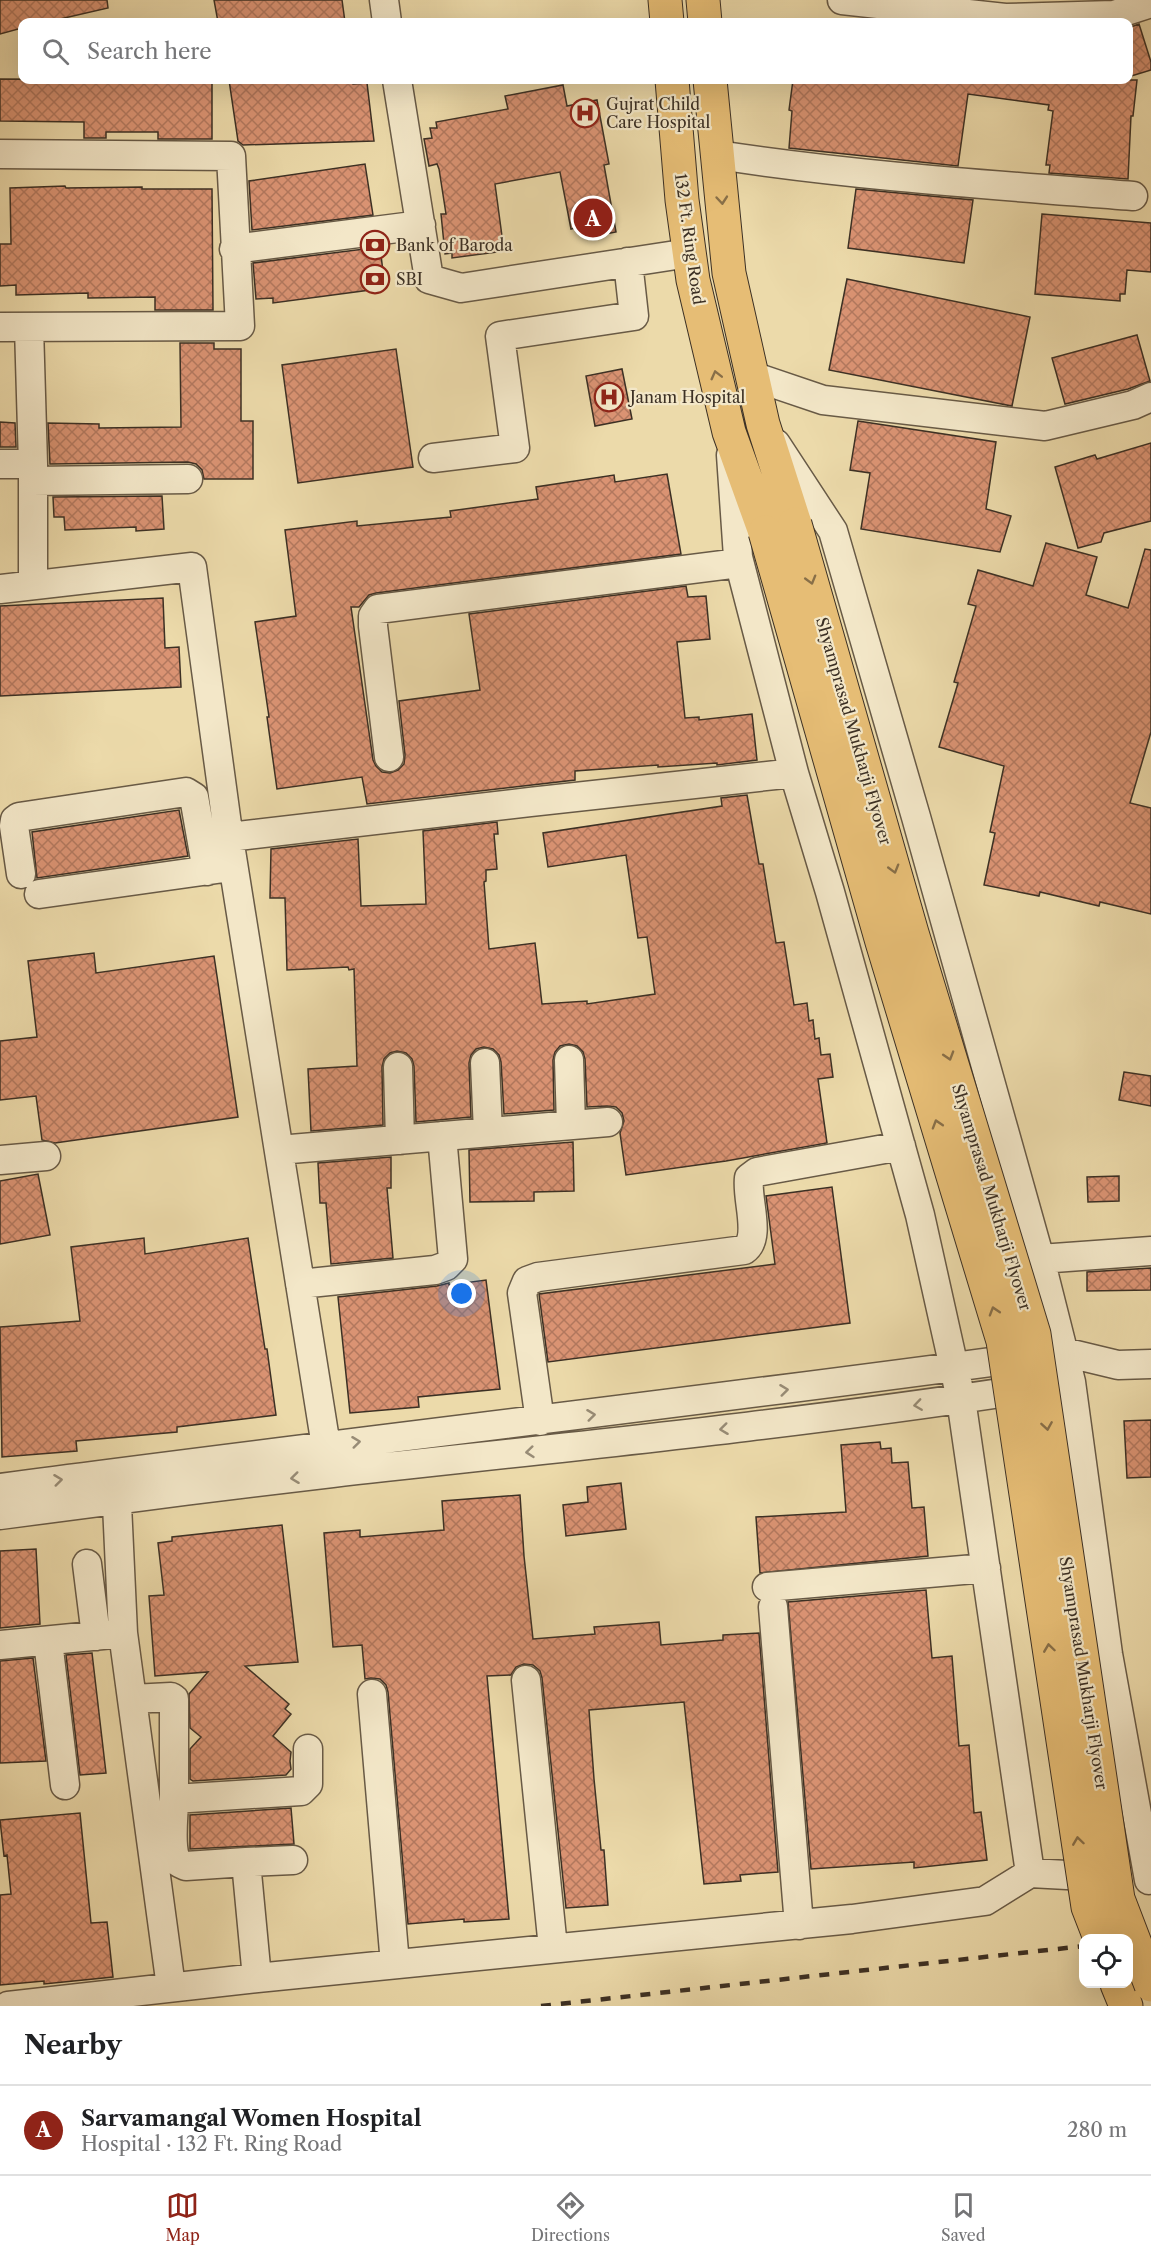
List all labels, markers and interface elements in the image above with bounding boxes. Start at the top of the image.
search box [18,18,1133,84]
icon: search [39,35,72,68]
text: Search here [87,38,212,65]
place label: Gujrat Child Care Hospital [606,94,710,132]
hospital icon: Gujrat Child Care Hospital [569,97,601,129]
street label: 132 Ft. Ring Road [671,172,709,306]
pin: A [574,196,612,240]
one-way arrow [715,196,728,205]
bank icon: Bank of Baroda [359,229,391,261]
place label: Bank of Baroda [396,235,513,255]
bank icon: SBI [359,263,391,295]
place label: SBI [396,269,423,289]
one-way arrow [710,370,723,380]
hospital icon: Janam Hospital [593,381,625,413]
place label: Janam Hospital [627,387,745,407]
one-way arrow [804,574,816,585]
street label: Shyamprasad Mukharji Flyover [812,615,896,847]
one-way arrow [887,863,899,874]
one-way arrow [942,1050,954,1061]
street label: Shyamprasad Mukharji Flyover [948,1081,1036,1313]
one-way arrow [932,1119,944,1130]
your location [447,1279,476,1308]
one-way arrow [989,1306,1001,1317]
one-way arrow [780,1384,789,1396]
one-way arrow [913,1398,922,1411]
one-way arrow [586,1409,596,1421]
one-way arrow [719,1422,729,1434]
one-way arrow [1041,1422,1053,1431]
one-way arrow [351,1437,360,1449]
one-way arrow [526,1445,535,1457]
one-way arrow [290,1471,299,1484]
one-way arrow [53,1475,63,1487]
street label: Shyamprasad Mukharji Flyover [1056,1555,1112,1791]
one-way arrow [1044,1643,1056,1653]
one-way arrow [1072,1836,1085,1846]
map controls [1079,1934,1133,1988]
button: locate [1079,1934,1133,1988]
text: Nearby [24,2029,122,2061]
text: Sarvamangal Women Hospital [81,2105,422,2132]
text: A [36,2118,51,2142]
text: 280 m [1067,2118,1127,2142]
text: Hospital · 132 Ft. Ring Road [81,2132,342,2156]
tab: Map [166,2189,200,2245]
tab: Directions [531,2189,610,2245]
tab: Saved [941,2189,985,2245]

